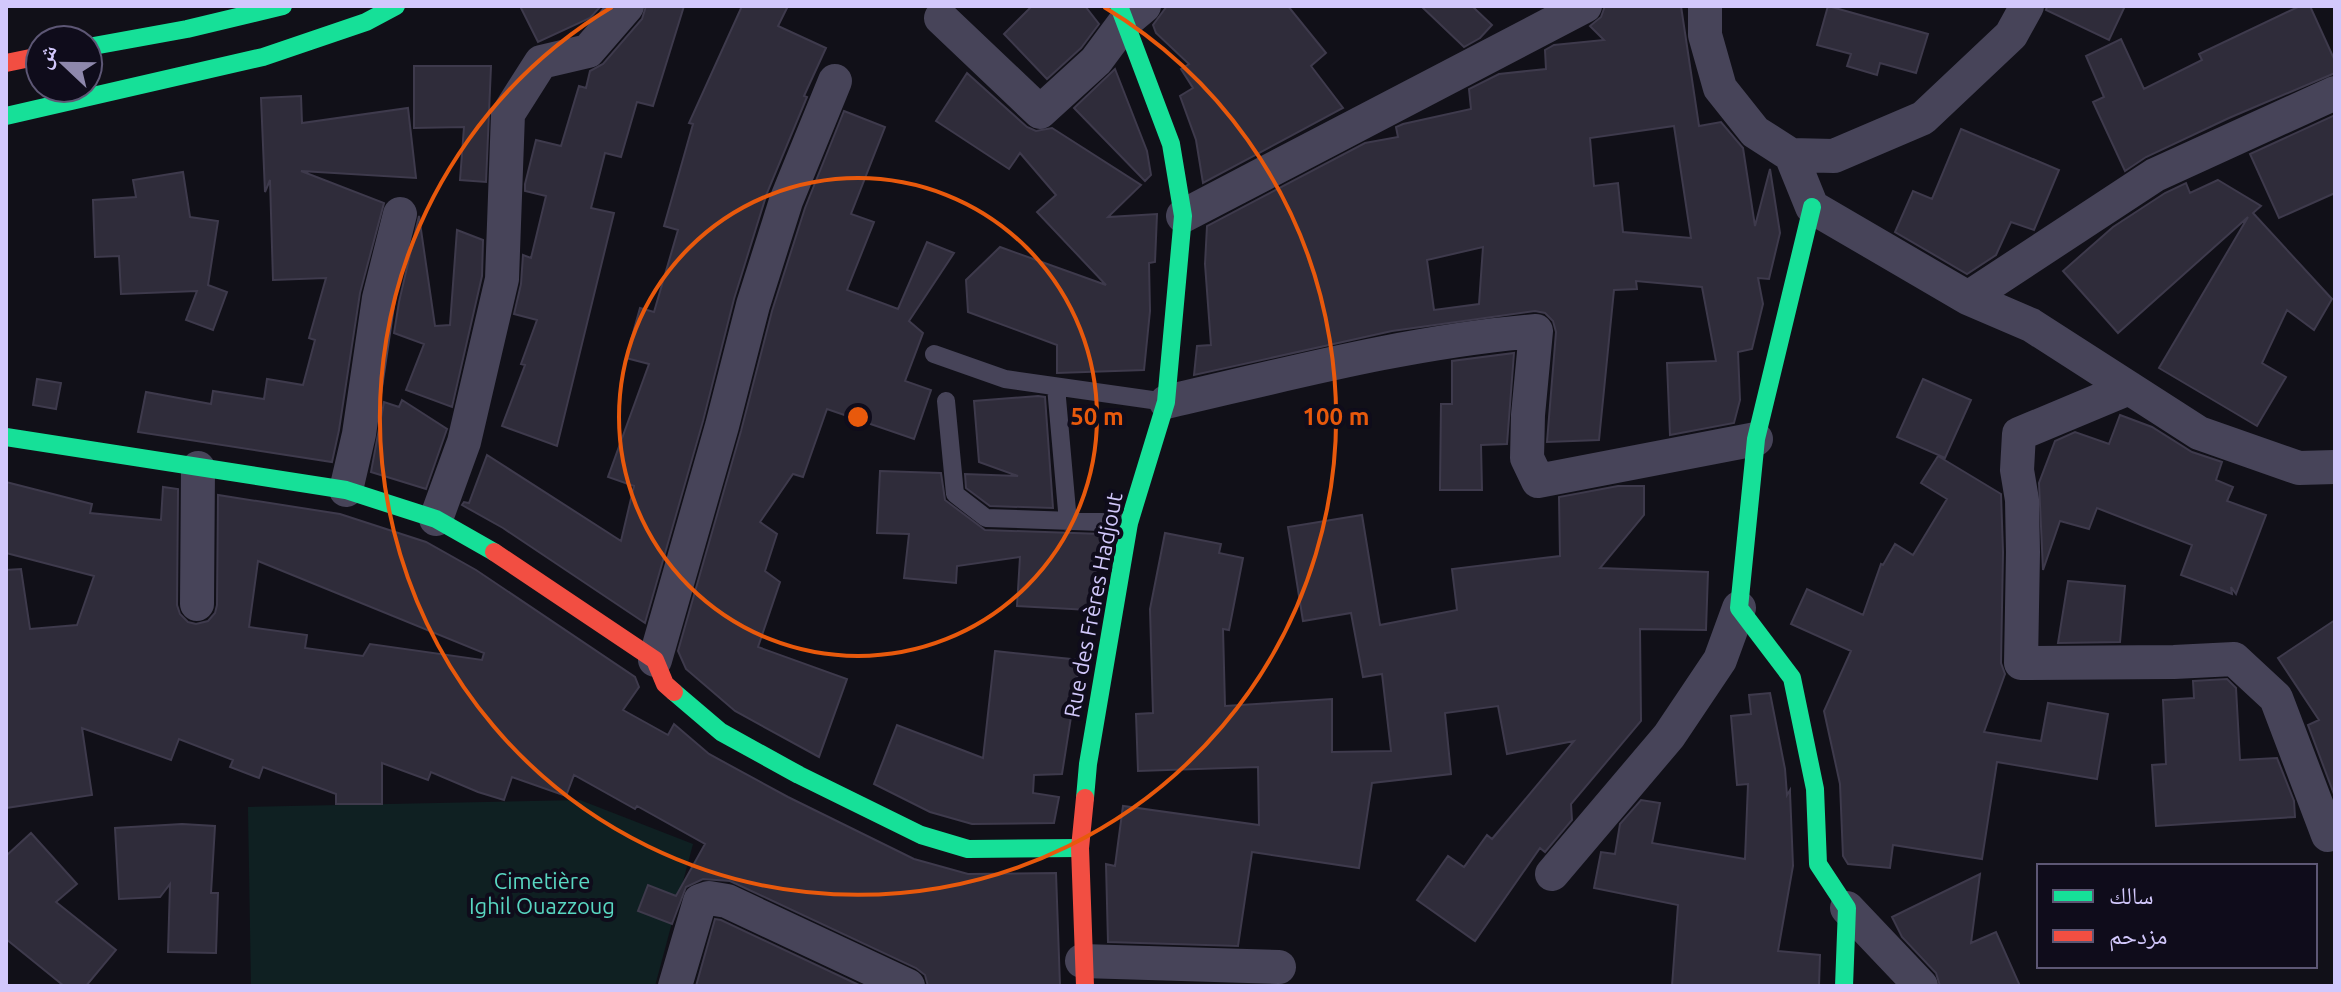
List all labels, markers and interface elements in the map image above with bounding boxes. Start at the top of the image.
north arrow [24,24,104,104]
text: ش [29,41,63,73]
centre of rings [844,403,872,431]
text: 50 m [1070,403,1124,430]
text: 100 m [1303,403,1369,430]
street label: Rue des Frères Hadjout [1058,490,1127,720]
legend [2037,864,2317,968]
park label: Cimetière Ighil Ouazzoug [469,868,615,918]
text: سالك [2109,882,2154,909]
text: مزدحم [2109,922,2168,952]

